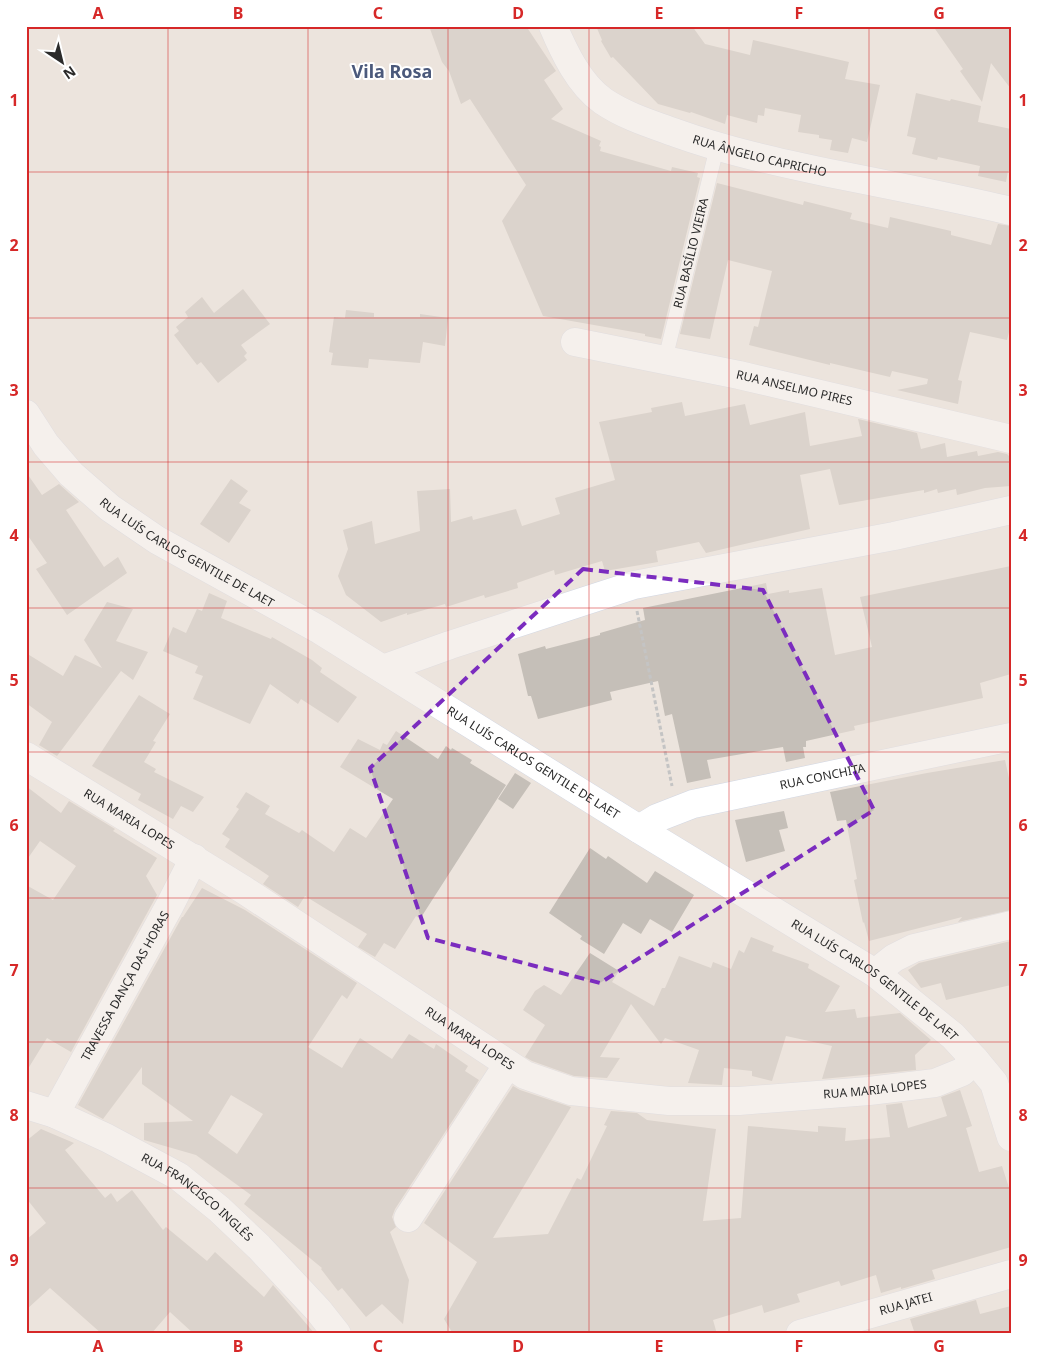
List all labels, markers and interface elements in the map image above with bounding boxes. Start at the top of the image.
text: A [92,2,104,24]
text: B [233,2,243,24]
text: C [373,2,383,24]
text: D [512,2,524,24]
text: E [655,2,664,24]
text: F [795,2,803,24]
text: G [933,2,945,24]
north arrow [38,38,88,88]
district label: Vila Rosa [352,59,432,83]
text: N [60,62,80,84]
text: 1 [9,89,19,111]
text: 1 [1018,89,1028,111]
street label: RUA ÂNGELO CAPRICHO [691,130,828,180]
street label: RUA BASÍLIO VIEIRA [669,196,712,310]
text: 2 [9,234,19,256]
text: 2 [1018,234,1028,256]
street label: RUA ANSELMO PIRES [735,366,854,409]
text: 3 [9,379,19,401]
text: 3 [1018,379,1028,401]
street label: RUA LUÍS CARLOS GENTILE DE LAET [96,494,278,611]
text: 4 [9,524,19,546]
text: 4 [1018,524,1028,546]
text: 5 [9,669,19,691]
text: 5 [1018,669,1028,691]
street label: RUA LUÍS CARLOS GENTILE DE LAET [444,702,623,823]
street label: RUA CONCHITA [778,759,867,794]
street label: RUA MARIA LOPES [81,785,178,854]
text: 6 [9,814,19,836]
text: 6 [1018,814,1028,836]
street label: TRAVESSA DANÇA DAS HORAS [77,907,173,1064]
street label: RUA LUÍS CARLOS GENTILE DE LAET [788,915,962,1044]
text: 7 [9,959,19,981]
text: 7 [1018,959,1028,981]
street label: RUA MARIA LOPES [422,1002,518,1074]
street label: RUA MARIA LOPES [823,1075,928,1102]
text: 8 [9,1104,19,1126]
text: 8 [1018,1104,1028,1126]
street label: RUA FRANCISCO INGLÊS [138,1149,257,1245]
text: 9 [9,1249,19,1271]
text: 9 [1018,1249,1028,1271]
street label: RUA JATEI [877,1288,934,1319]
text: A [92,1335,104,1357]
text: B [233,1335,243,1357]
text: C [373,1335,383,1357]
text: D [512,1335,524,1357]
text: E [655,1335,664,1357]
text: F [795,1335,803,1357]
text: G [933,1335,945,1357]

